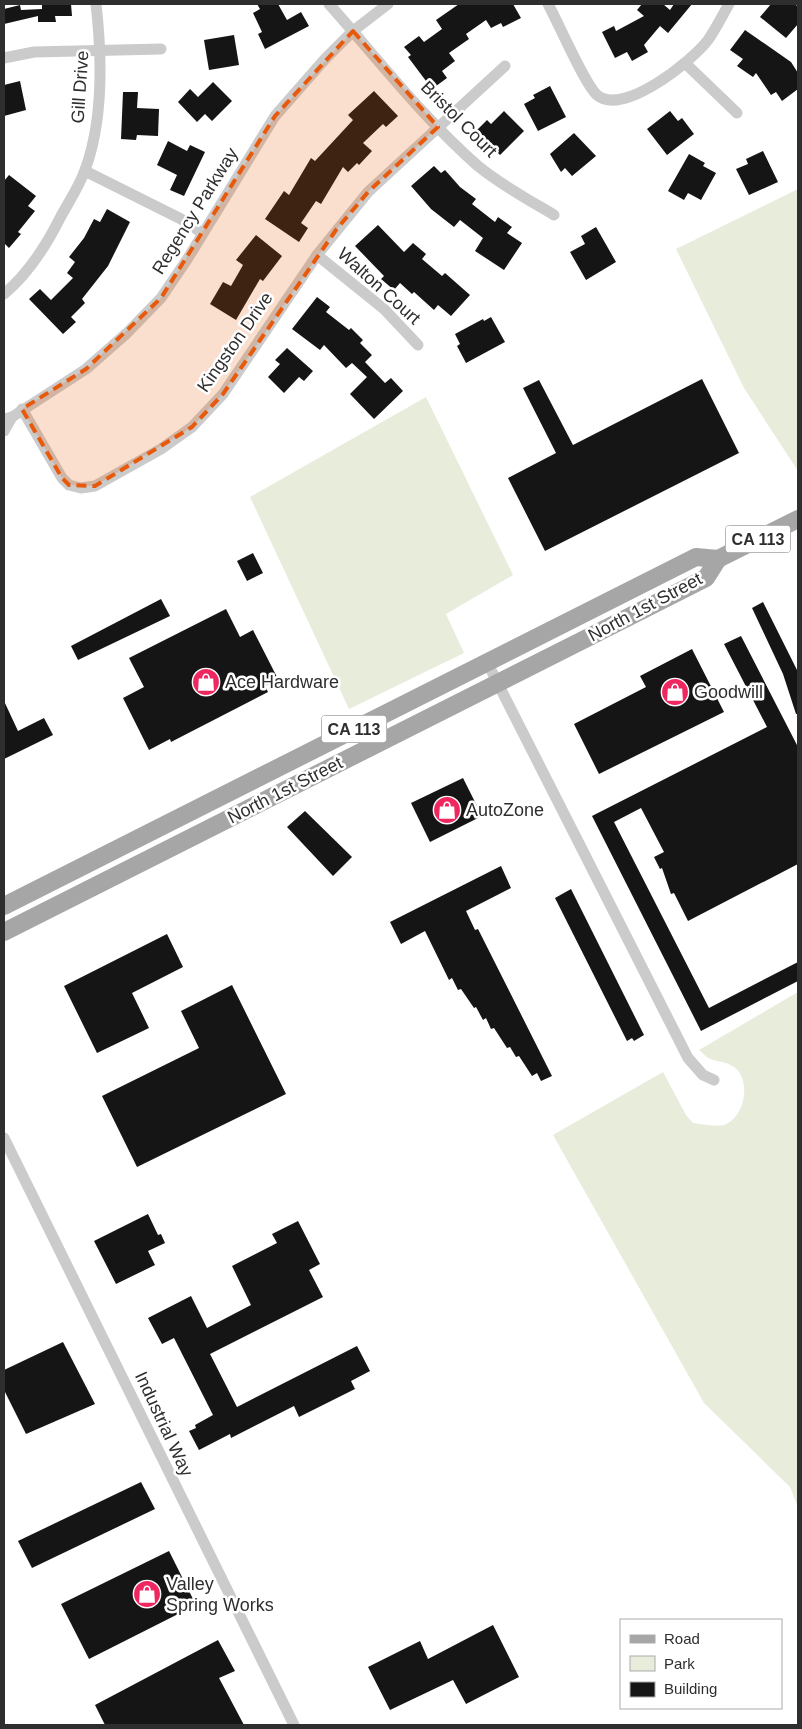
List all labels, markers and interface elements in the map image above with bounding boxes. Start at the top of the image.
street label: Gill Drive [67,50,93,124]
street label: Bristol Court [417,77,501,161]
street label: Regency Parkway [148,144,242,278]
street label: Walton Court [334,244,424,328]
street label: Kingston Drive [193,288,277,396]
road number: CA 113 [726,526,790,552]
street label: North 1st Street [585,569,705,645]
shop icon: Ace Hardware [191,667,221,697]
place label: Ace Hardware [225,672,339,692]
shop icon: Goodwill [660,677,690,707]
place label: Goodwill [694,682,763,702]
road number: CA 113 [322,716,386,742]
street label: North 1st Street [224,752,346,828]
shop icon: AutoZone [432,795,462,825]
place label: AutoZone [466,800,544,820]
street label: Industrial Way [131,1368,197,1480]
place label: Valley Spring Works [166,1574,274,1615]
shop icon: Valley Spring Works [132,1579,162,1609]
legend [620,1619,782,1709]
text: Road [664,1630,700,1647]
text: Park [664,1655,695,1672]
text: Building [664,1680,717,1697]

